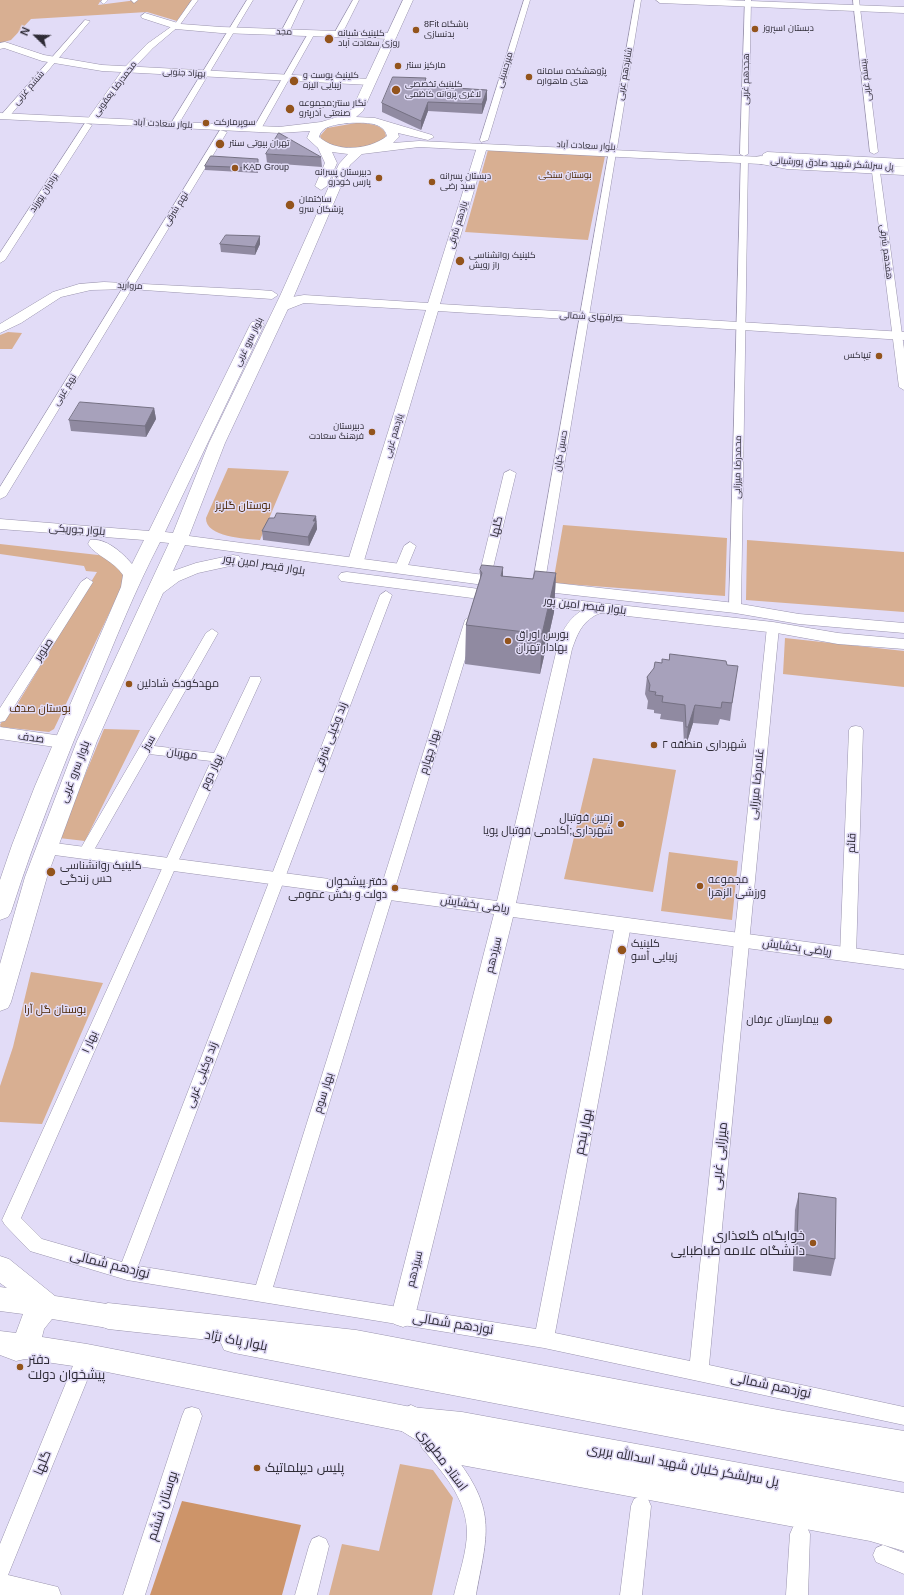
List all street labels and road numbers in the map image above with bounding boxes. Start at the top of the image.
street label: مجد [276,26,292,38]
street label: شانزدهم غربی [615,47,635,101]
street label: میرحسینی [494,51,516,89]
street label: هجدهم غربی [740,53,752,105]
street label: بیستم غربی [858,58,874,102]
street label: محمدرضا یعقوبی [91,59,139,119]
street label: بهزاد جنوبی [162,66,206,80]
street label: ششم غربی [11,69,47,107]
street label: بلوار سعادت آباد [133,117,193,131]
street label: بلوار سعادت آباد [556,139,616,153]
street label: پل سرلشکر شهید صادق پورشیانی [770,155,894,173]
street label: برادران پورزند [27,171,61,215]
street label: نهم شرقی [161,190,191,228]
street label: یازدهم شرقی [446,200,470,250]
street label: هفدهم شرقی [877,224,895,280]
street label: مروارید [117,280,143,292]
street label: صرافهای شمالی [559,310,623,324]
street label: بلوار سرو غربی [232,316,266,368]
street label: نهم غربی [51,372,79,408]
street label: یازدهم غربی [382,413,406,459]
street label: حسین کیان [552,430,570,472]
street label: محمدرضا میرزایی [732,435,744,499]
street label: گلها [488,515,506,539]
street label: بلوار جوریکی [48,521,106,539]
street label: بلوار قیصر امین پور [222,552,306,578]
street label: بلوار قیصر امین پور [543,594,627,618]
street label: صنوبر [32,636,56,664]
street label: زند وکیلی شرقی [312,700,350,774]
street label: بهار چهارم [417,728,443,776]
street label: صدف [17,730,45,746]
street label: سبز [139,733,159,753]
street label: بلوار سرو غربی [57,739,93,805]
street label: مهربان [166,745,198,763]
street label: غلامرضا میرزایی [747,748,767,820]
street label: بهار دوم [198,752,226,792]
street label: قائم [845,833,859,853]
street label: ریاضی بخشایش [440,894,510,916]
street label: سیزدهم [483,935,505,975]
street label: ریاضی بخشایش [762,937,832,959]
street label: بهار ۱ [79,1029,101,1055]
street label: زند وکیلی غربی [183,1040,221,1110]
street label: بهار سوم [312,1071,336,1115]
street label: بهار پنجم [572,1108,596,1156]
street label: میرزایی غربی [709,1121,731,1191]
street label: نوزدهم شمالی [69,1248,151,1282]
street label: سیزدهم [404,1249,426,1289]
street label: نوزدهم شمالی [411,1310,495,1338]
street label: بلوار پاک نژاد [203,1327,269,1355]
street label: نوزدهم شمالی [729,1370,813,1402]
street label: استاد مطهری [414,1426,470,1494]
street label: پل سرلشکر خلبان شهید اسدالله بربری [586,1441,780,1491]
street label: گلها [31,1448,55,1478]
street label: بوستان ششم [144,1469,182,1543]

